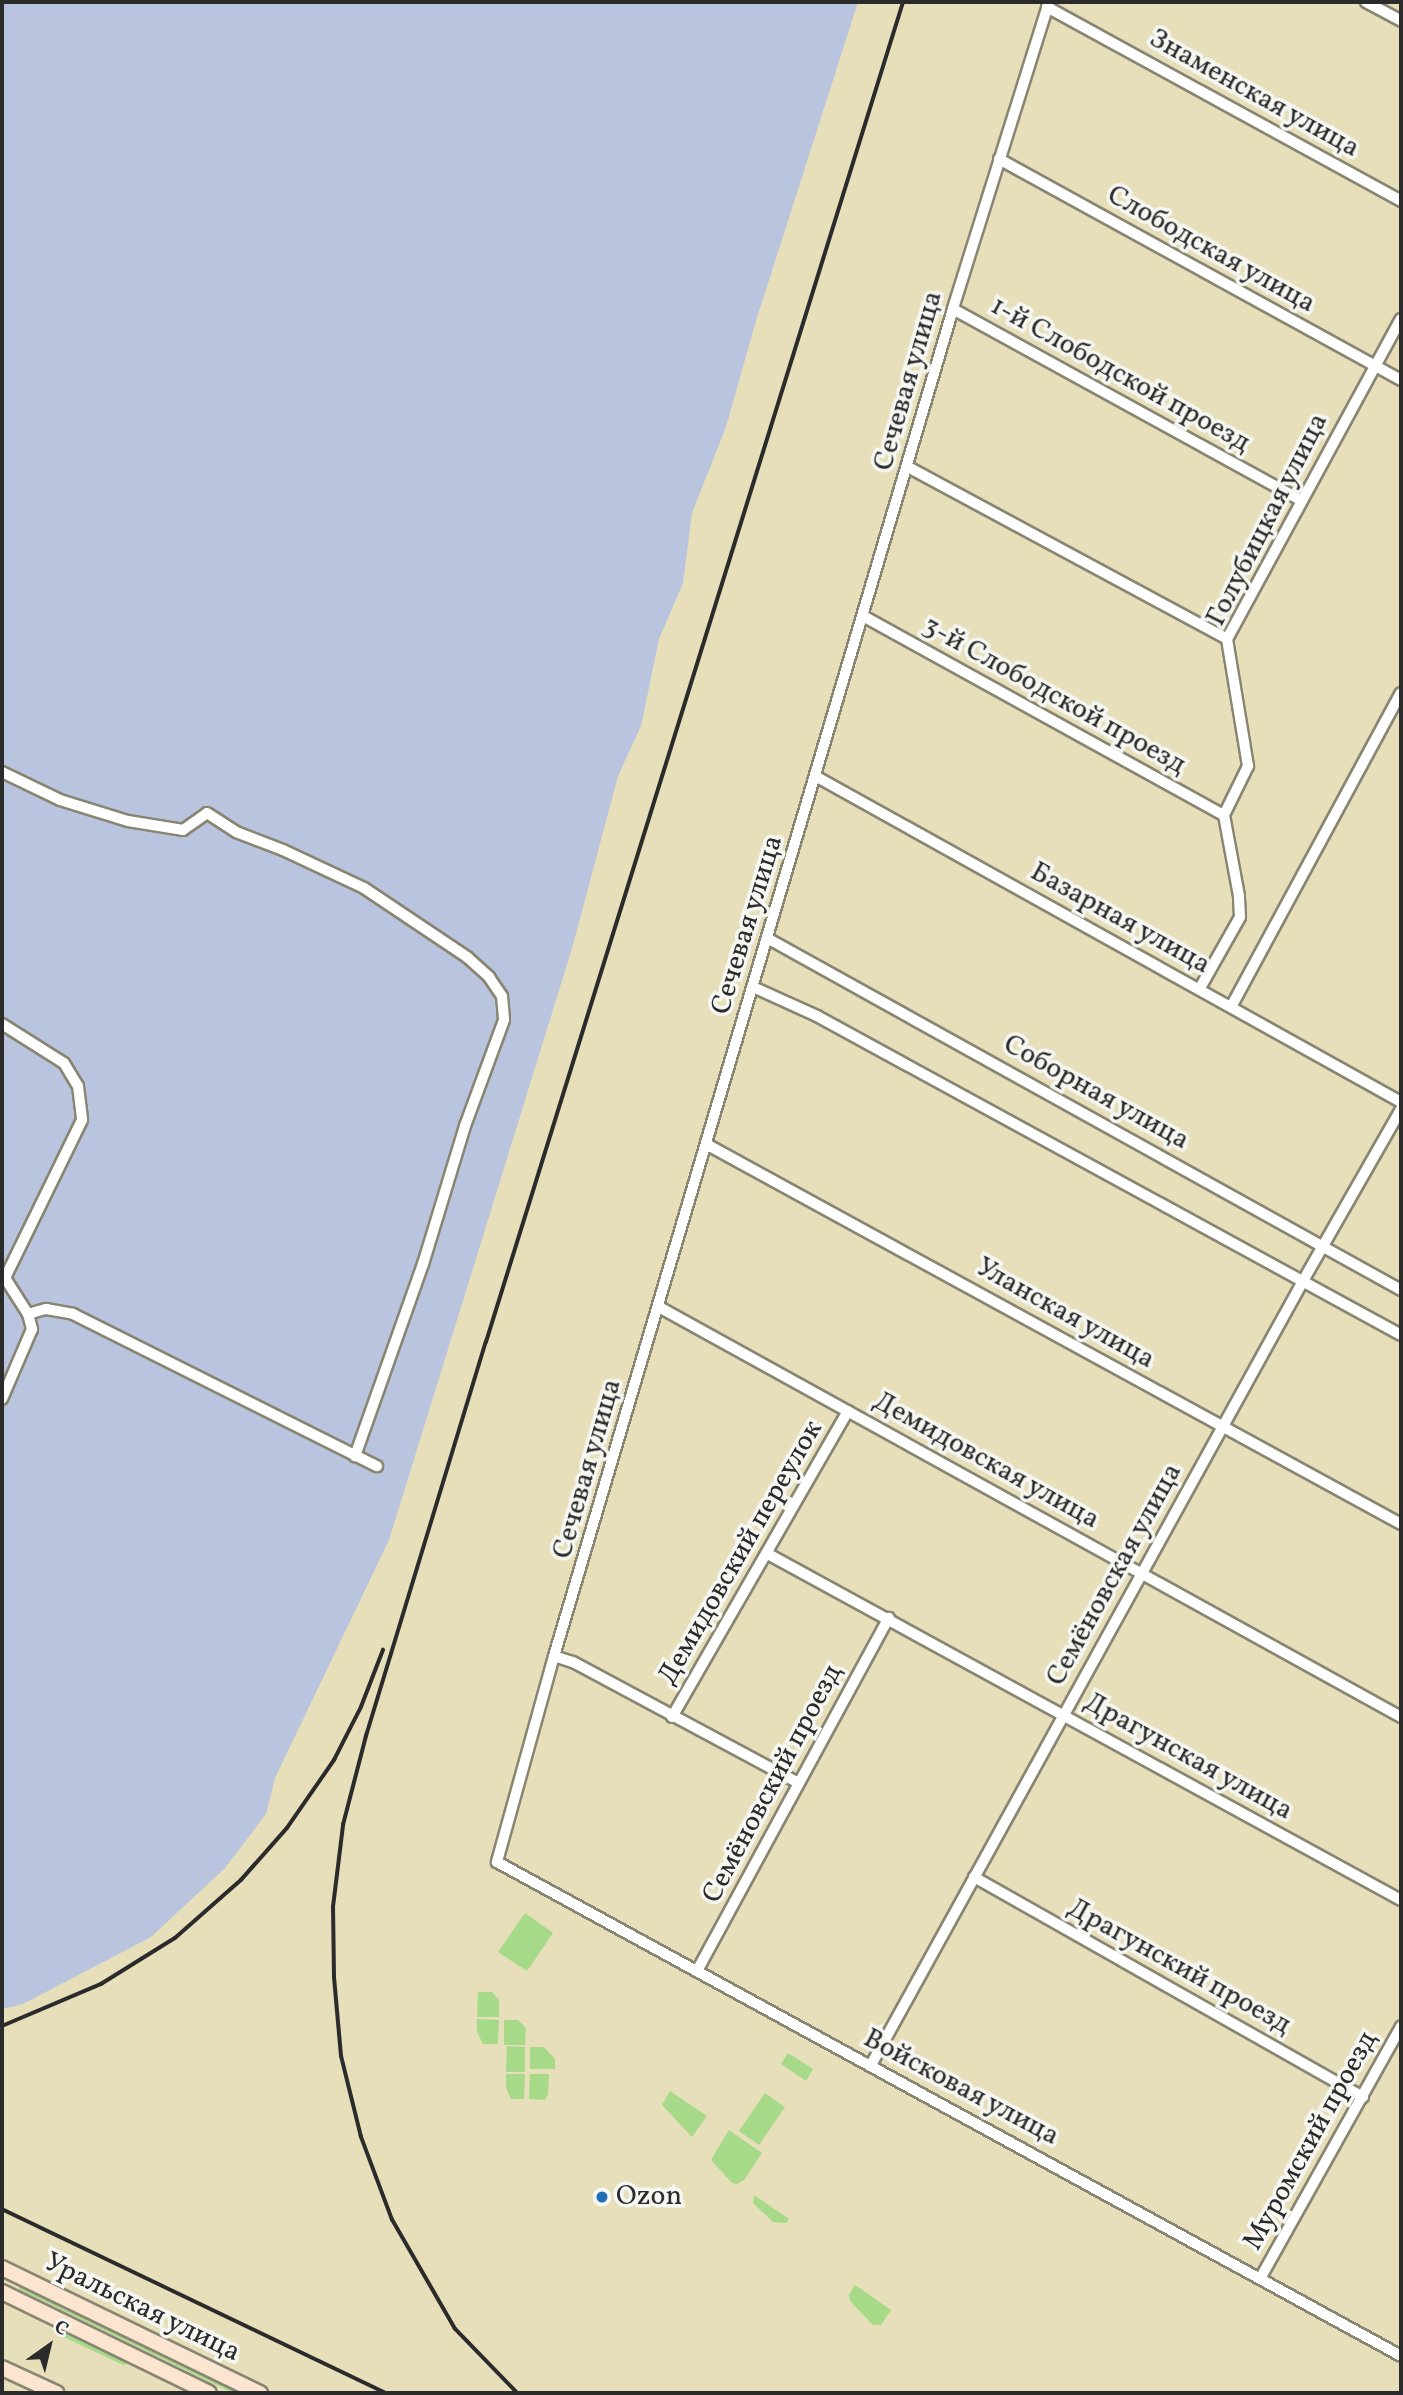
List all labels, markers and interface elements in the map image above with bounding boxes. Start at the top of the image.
street label: Знаменская улица [1143,22,1365,166]
street label: Слободская улица [1101,179,1321,321]
street label: Сечевая улица [867,287,951,475]
street label: 1-й Слободской проезд [984,290,1256,460]
street label: Голубицкая улица [1200,408,1336,632]
street label: 3-й Слободской проезд [916,610,1192,782]
street label: Сечевая улица [705,831,791,1019]
street label: Базарная улица [1024,855,1216,983]
street label: Соборная улица [997,1028,1195,1158]
street label: Уланская улица [969,1251,1161,1377]
street label: Сечевая улица [546,1375,630,1563]
street label: Демидовская улица [867,1385,1105,1537]
street label: Демидовский переулок [651,1415,831,1691]
street label: Семёновская улица [1040,1458,1190,1692]
street label: Семёновский проезд [696,1659,850,1909]
street label: Драгунская улица [1077,1686,1299,1828]
street label: Драгунский проезд [1061,1892,1297,2042]
street label: Войсковая улица [857,2022,1065,2154]
street label: Муромский проезд [1237,2026,1385,2256]
place label: Ozon [616,2180,682,2214]
marker: Ozon [594,2189,610,2205]
street label: Уральская улица [38,2246,246,2370]
north arrow [14,2311,84,2381]
text: С [48,2314,73,2343]

